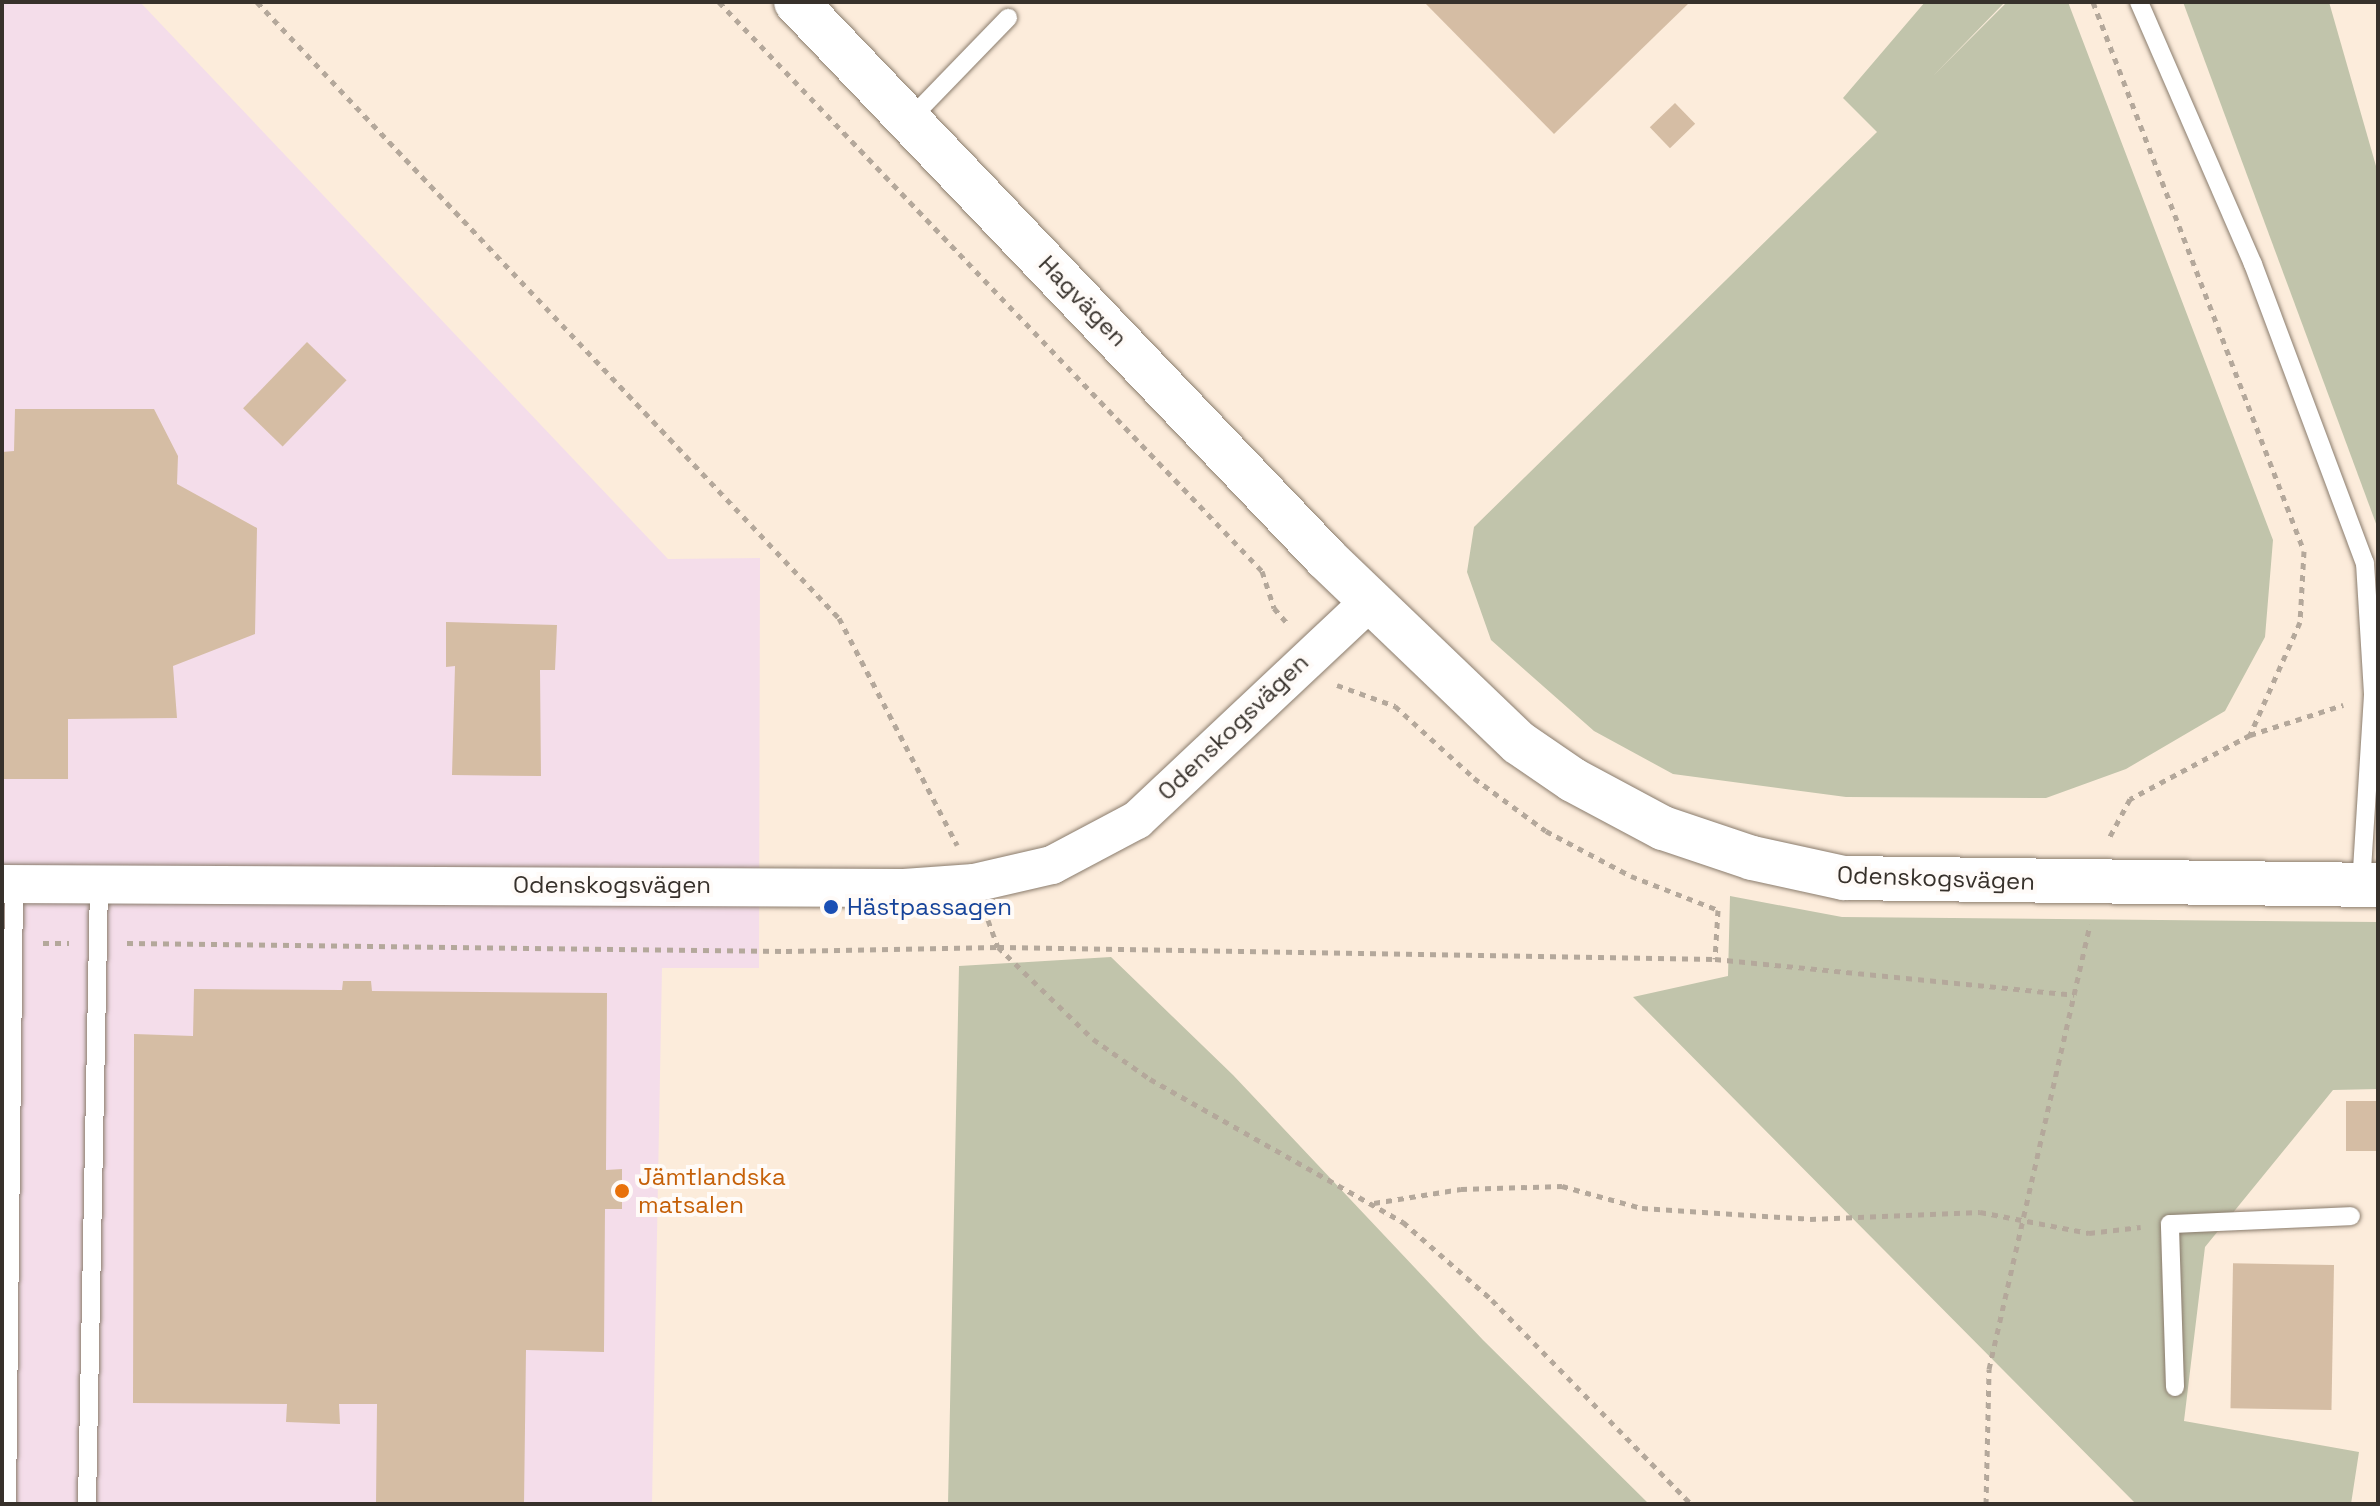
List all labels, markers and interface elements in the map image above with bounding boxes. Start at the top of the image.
street label: Hagvägen [1033,250,1133,352]
street label: Odenskogsvägen [1152,648,1314,806]
street label: Odenskogsvägen [1836,860,2036,896]
street label: Odenskogsvägen [513,871,711,899]
place label: Hästpassagen [847,893,1012,921]
marker: Hästpassagen [822,898,840,916]
place label: Jämtlandska matsalen [638,1163,786,1219]
marker: Jämtlandska matsalen [613,1182,631,1200]

